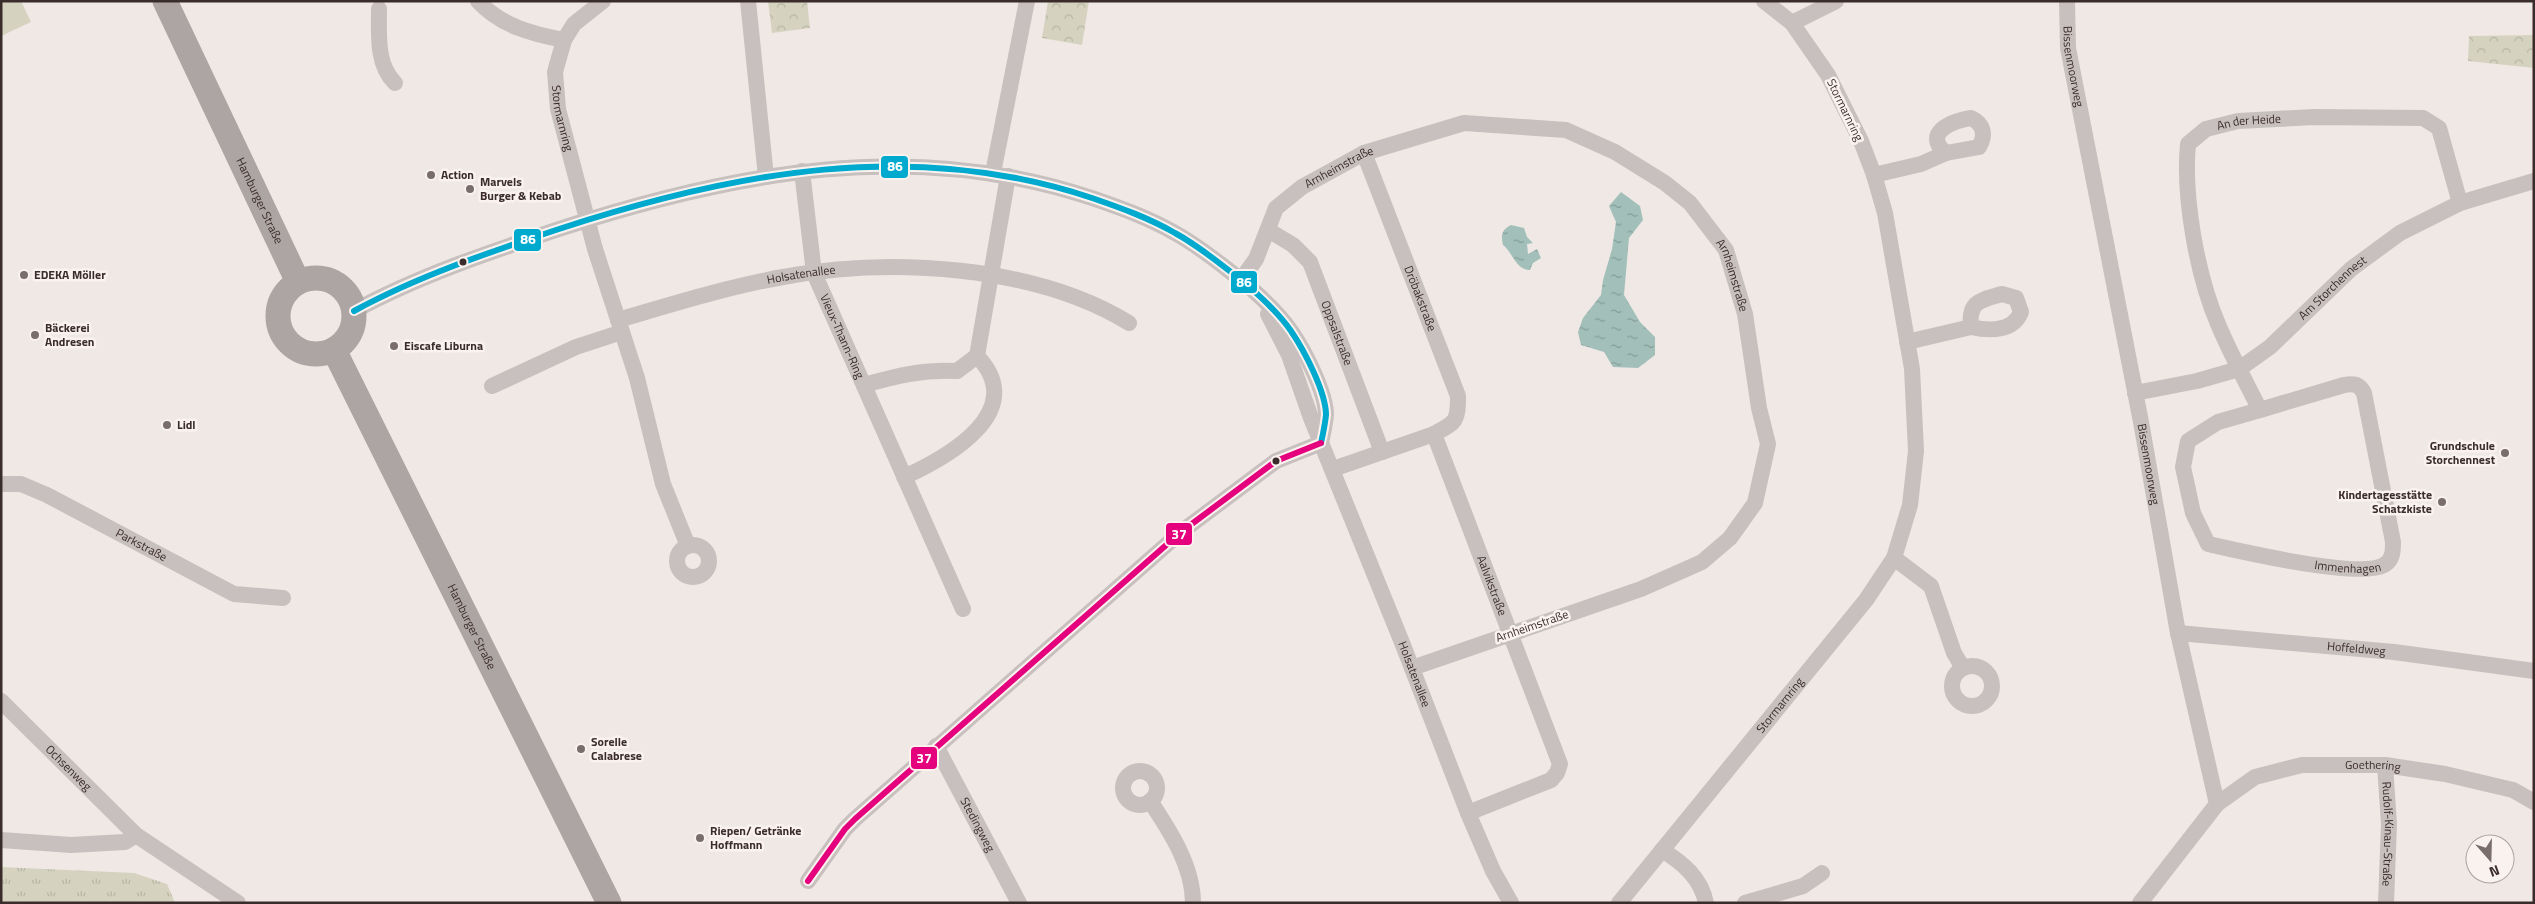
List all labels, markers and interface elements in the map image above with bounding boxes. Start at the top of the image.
street label: Bissenmoorweg [2059,26,2089,109]
street label: Stormarnring [1822,75,1869,144]
street label: Stormarnring [547,84,579,153]
street label: An der Heide [2215,109,2281,135]
street label: Arnheimstraße [1301,141,1375,193]
street label: Hamburger Straße [231,154,289,247]
line badge: 86 [880,155,909,179]
text: 86 [887,155,903,176]
place label: Action [441,165,474,184]
marker: Action [425,169,437,181]
place label: Marvels Burger & Kebab [480,172,562,205]
marker: Marvels Burger & Kebab [464,183,476,195]
line badge: 86 [513,228,542,252]
text: 86 [520,228,536,249]
street label: Arnheimstraße [1712,234,1754,314]
street label: Am Storchennest [2294,250,2371,324]
unlabelled marker [458,257,468,267]
street label: Holsatenallee [765,260,836,289]
street label: Dröbakstraße [1399,263,1442,334]
place label: EDEKA Möller [34,265,106,284]
marker: EDEKA Möller [18,269,30,281]
line badge: 86 [1230,270,1258,294]
text: 86 [1236,271,1252,292]
street label: Vieux-Thann-Ring [815,291,870,382]
street label: Oppsalstraße [1316,298,1358,368]
place label: Bäckerei Andresen [45,318,94,351]
marker: Bäckerei Andresen [29,329,41,341]
place label: Eiscafe Liburna [404,336,483,355]
marker: Eiscafe Liburna [388,340,400,352]
place label: Lidl [177,415,196,434]
marker: Lidl [161,419,173,431]
street label: Bissenmoorweg [2132,422,2165,506]
place label: Grundschule Storchennest [2426,436,2496,469]
marker: Grundschule Storchennest [2499,447,2511,459]
unlabelled marker [1271,456,1281,466]
place label: Kindertagesstätte Schatzkiste [2338,485,2432,518]
marker: Kindertagesstätte Schatzkiste [2436,496,2448,508]
line badge: 37 [1165,522,1193,546]
street label: Parkstraße [112,523,171,566]
text: 37 [1171,523,1187,544]
street label: Aalvikstraße [1472,552,1512,618]
street label: Immenhagen [2313,555,2383,578]
street label: Hamburger Straße [443,580,501,673]
street label: Arnheimstraße [1493,604,1571,647]
street label: Hoffeldweg [2326,636,2386,660]
street label: Holsatenallee [1393,638,1436,710]
street label: Stormarnring [1751,673,1808,737]
place label: Sorelle Calabrese [591,732,642,765]
street label: Ochsenweg [41,740,96,795]
marker: Sorelle Calabrese [575,743,587,755]
line badge: 37 [910,746,938,770]
text: 37 [916,747,932,768]
street label: Goethering [2345,755,2402,776]
street label: Rudolf-Kinau-Straße [2377,781,2399,887]
street label: Stedingweg [956,794,1000,855]
place label: Riepen/ Getränke Hoffmann [710,821,801,854]
marker: Riepen/ Getränke Hoffmann [694,832,706,844]
north arrow [2465,834,2515,884]
text: N [2486,860,2503,883]

